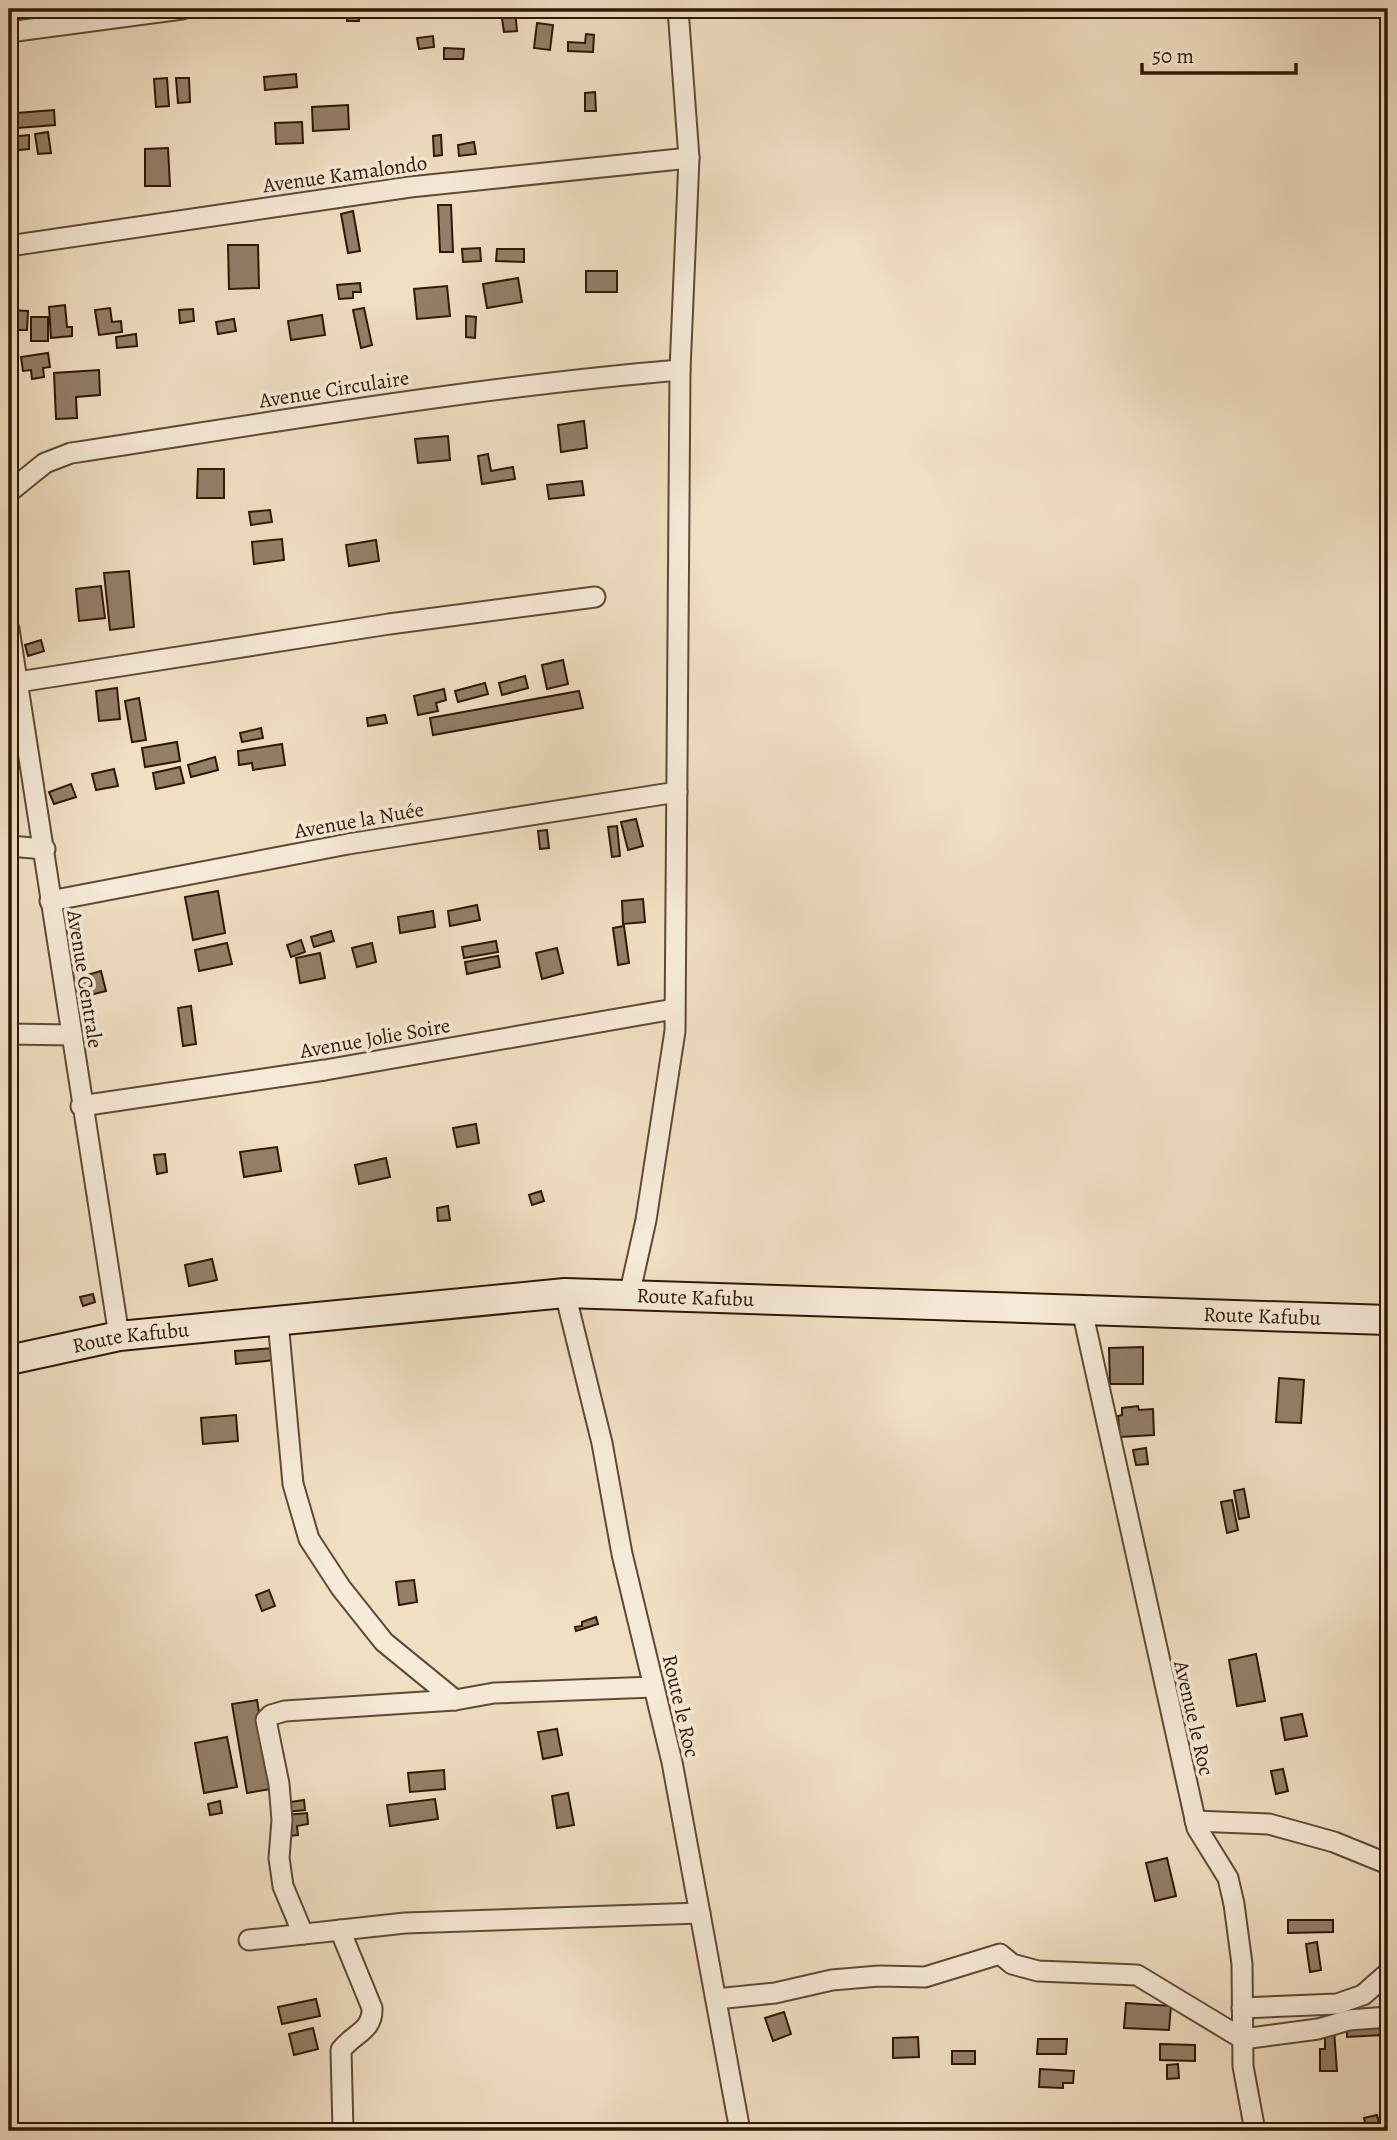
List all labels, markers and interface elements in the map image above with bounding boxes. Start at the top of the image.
scale bar [1142,32,1296,76]
text: 50 m [1152,42,1194,70]
street label: Avenue Kamalondo [260,149,429,200]
street label: Avenue Circulaire [256,363,411,415]
street label: Avenue la Nuée [291,795,426,845]
street label: Avenue Centrale [60,907,110,1050]
street label: Avenue Jolie Soire [297,1011,452,1065]
street label: Route Kafubu [636,1281,755,1313]
street label: Route Kafubu [1203,1300,1322,1332]
street label: Route Kafubu [70,1315,191,1360]
street label: Route le Roc [656,1652,706,1760]
street label: Avenue le Roc [1167,1657,1221,1778]

